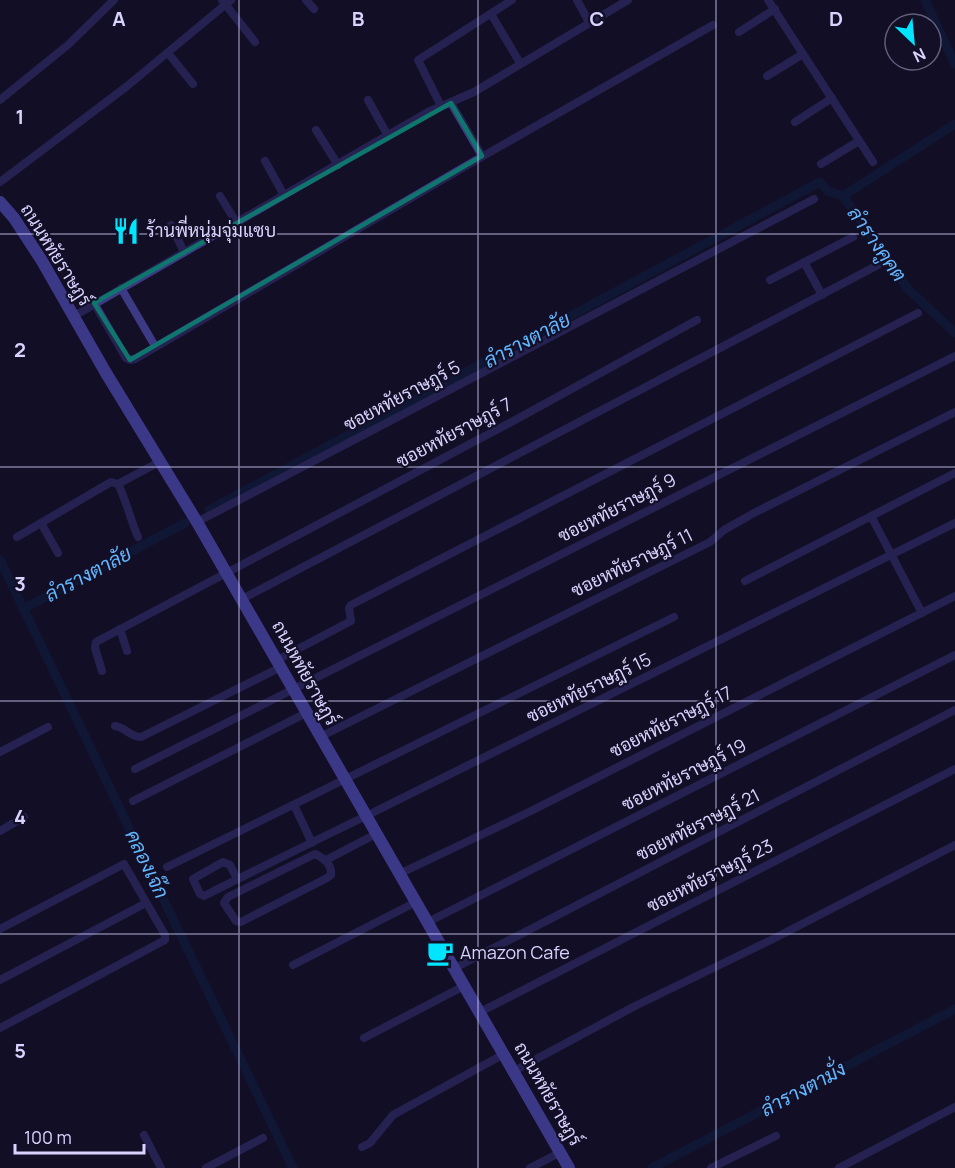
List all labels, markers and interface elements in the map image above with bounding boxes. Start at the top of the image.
text: A [112,5,126,32]
text: B [352,5,365,32]
text: C [590,5,604,32]
text: D [829,5,843,32]
north arrow [883,12,943,72]
text: N [910,43,930,68]
text: 1 [16,103,24,130]
street label: ถนนหทัยราษฎร์ [15,199,98,311]
water label: ลำรางคูคต [840,201,913,288]
place label: ร้านพี่หนุ่มจุ่มแซบ [146,215,276,243]
restaurant icon: ร้านพี่หนุ่มจุ่มแซบ [111,216,141,246]
water label: ลำรางตาลัย [479,305,575,374]
text: 2 [14,336,26,363]
street label: ซอยหทัยราษฎร์ 5 [339,354,465,437]
street label: ซอยหทัยราษฎร์ 7 [392,392,516,474]
street label: ซอยหทัยราษฎร์ 9 [553,467,680,548]
street label: ซอยหทัยราษฎร์ 11 [567,522,697,603]
water label: ลำรางตาลัย [40,539,136,608]
text: 3 [14,570,26,597]
street label: ถนนหทัยราษฎร์ [266,616,345,730]
street label: ซอยหทัยราษฎร์ 15 [522,647,655,729]
street label: ซอยหทัยราษฎร์ 17 [605,680,736,763]
street label: ซอยหทัยราษฎร์ 19 [617,732,750,817]
street label: ซอยหทัยราษฎร์ 21 [632,783,764,867]
text: 4 [14,803,26,830]
water label: คลองเจ๊ก [119,825,176,903]
street label: ซอยหทัยราษฎร์ 23 [642,833,777,918]
cafe icon: Amazon Cafe [425,938,455,968]
place label: Amazon Cafe [460,940,570,964]
text: 5 [14,1037,26,1064]
street label: ถนนหทัยราษฎร์ [509,1037,588,1151]
water label: ลำรางตามั่ง [754,1053,850,1122]
scale bar [15,1117,144,1155]
text: 100 m [24,1125,72,1149]

